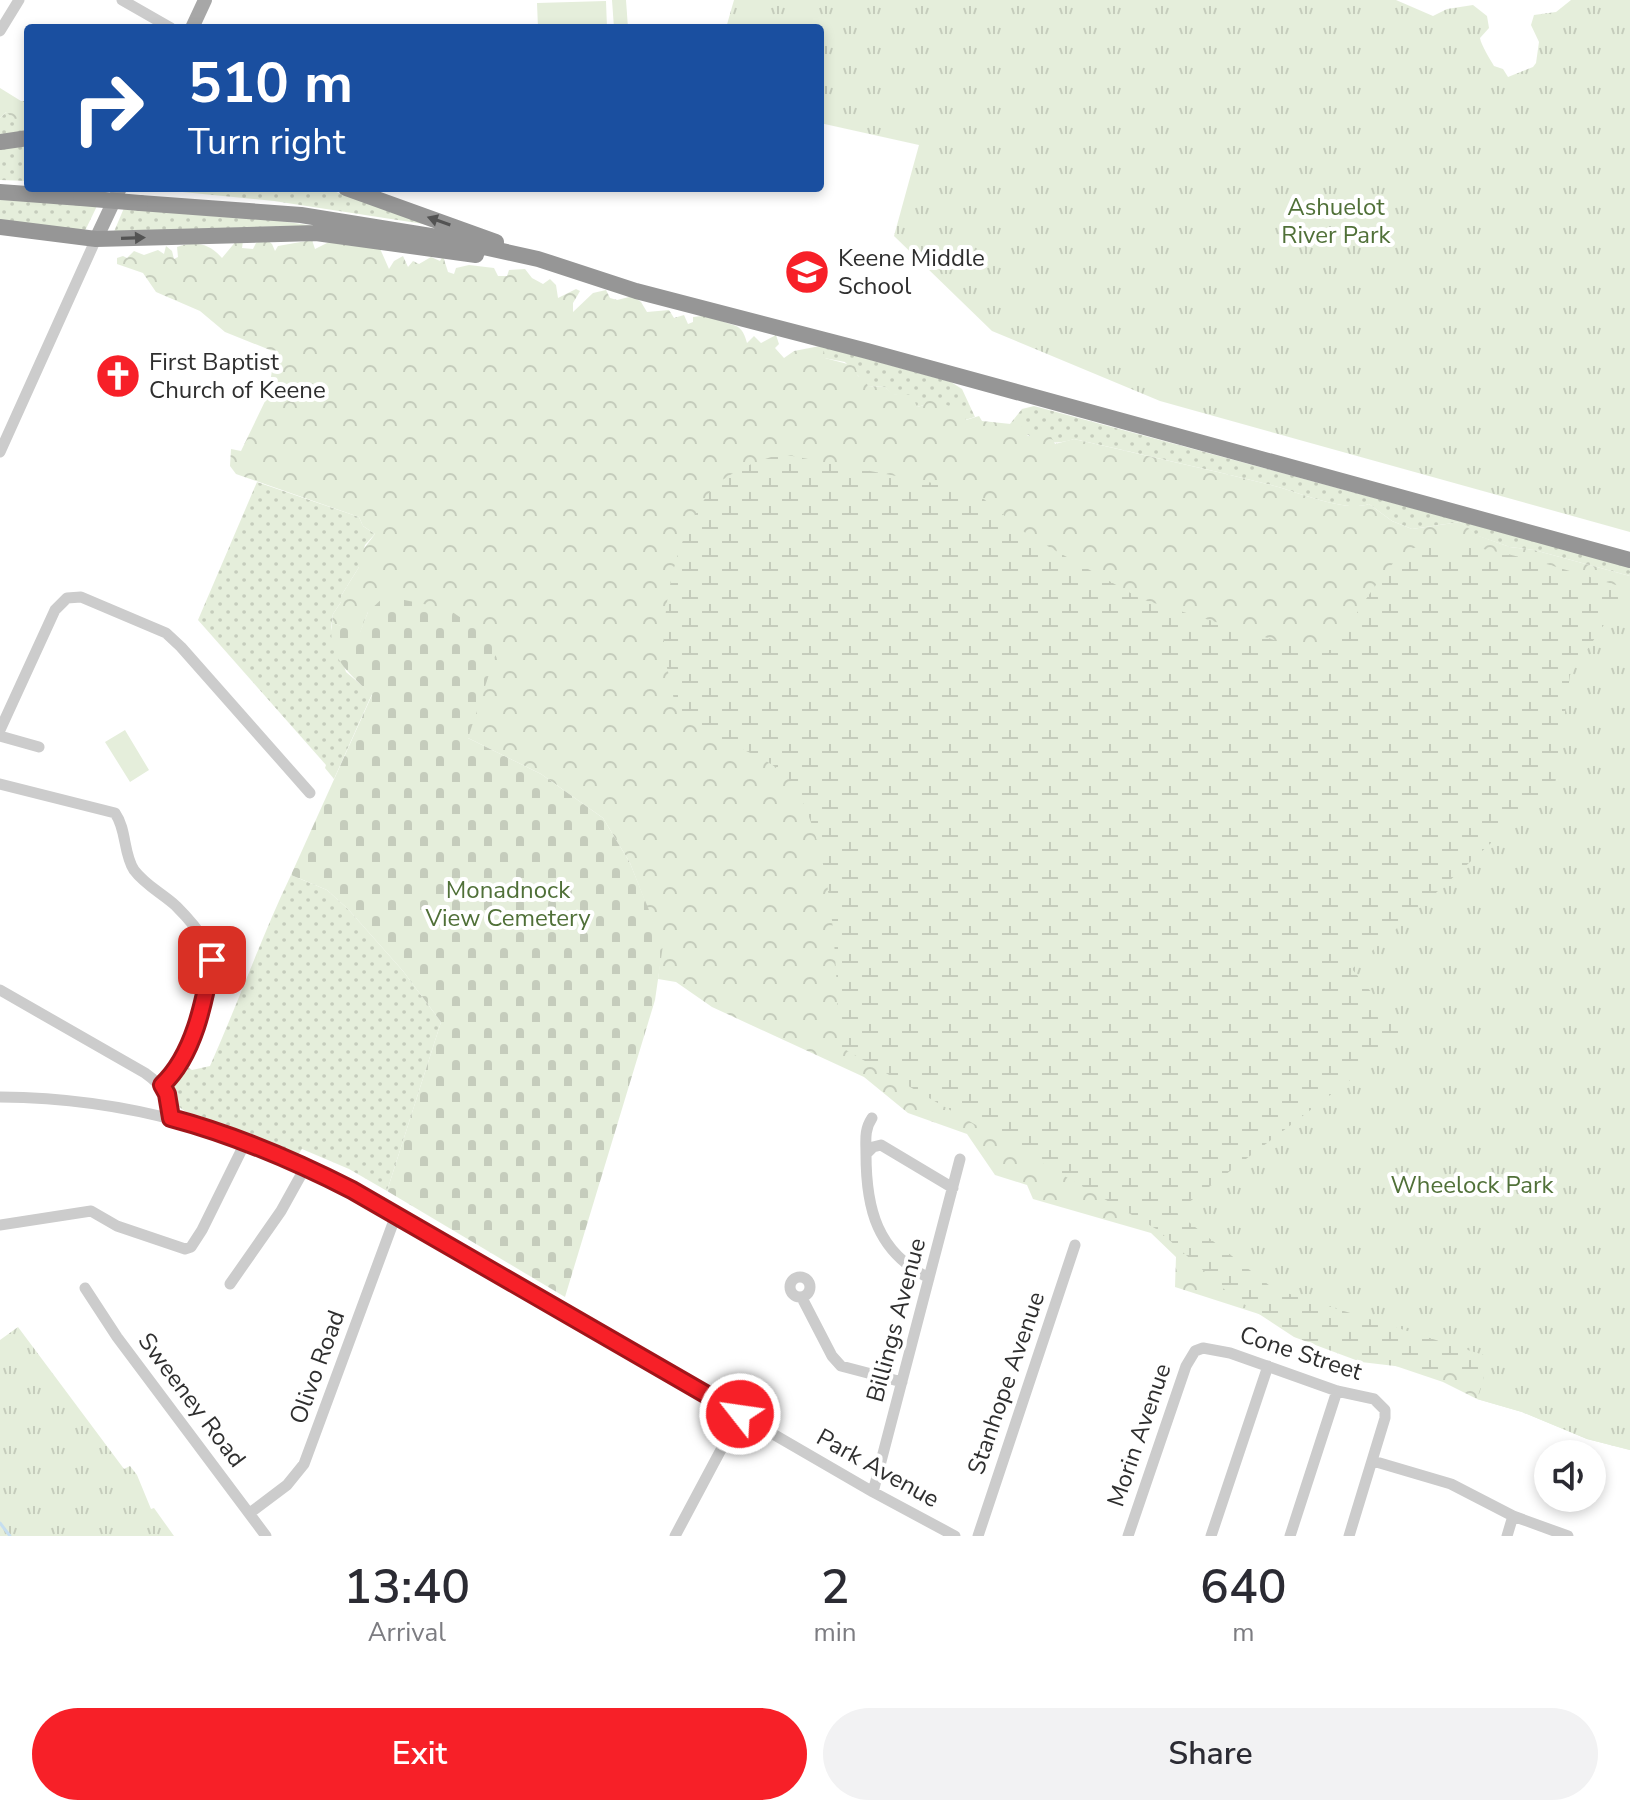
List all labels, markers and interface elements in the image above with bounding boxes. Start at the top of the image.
text: 510 m [188,45,353,122]
icon: right [56,56,160,160]
text: Turn right [188,118,345,167]
park label: Ashuelot River Park [1281,191,1392,251]
one-way arrow [427,214,451,227]
one-way arrow [121,232,146,245]
place label: Keene Middle School [838,242,985,302]
school or university icon: Keene Middle School [783,248,831,296]
place label: First Baptist Church of Keene [149,346,326,406]
church icon: First Baptist Church of Keene [94,352,142,400]
park label: Monadnock View Cemetery [424,874,591,934]
pin [178,926,246,994]
icon: arrive [190,938,234,982]
park label: Wheelock Park [1390,1169,1555,1201]
street label: Billings Avenue [859,1234,933,1406]
street label: Stanhope Avenue [960,1287,1052,1479]
street label: Olivo Road [282,1306,352,1428]
street label: Cone Street [1236,1318,1367,1388]
street label: Sweeney Road [131,1326,253,1474]
street label: Morin Avenue [1100,1359,1178,1511]
position arrow [698,1372,782,1456]
street label: Park Avenue [811,1421,945,1515]
map controls [1534,1440,1606,1512]
button: sound [1534,1440,1606,1512]
text: 13:40 [343,1554,470,1620]
text: 2 [821,1554,849,1620]
text: 640 [1200,1554,1287,1620]
text: Arrival [368,1615,446,1650]
text: min [814,1615,857,1650]
text: m [1232,1615,1254,1650]
button: Exit [32,1708,807,1800]
button: Share [823,1708,1598,1800]

